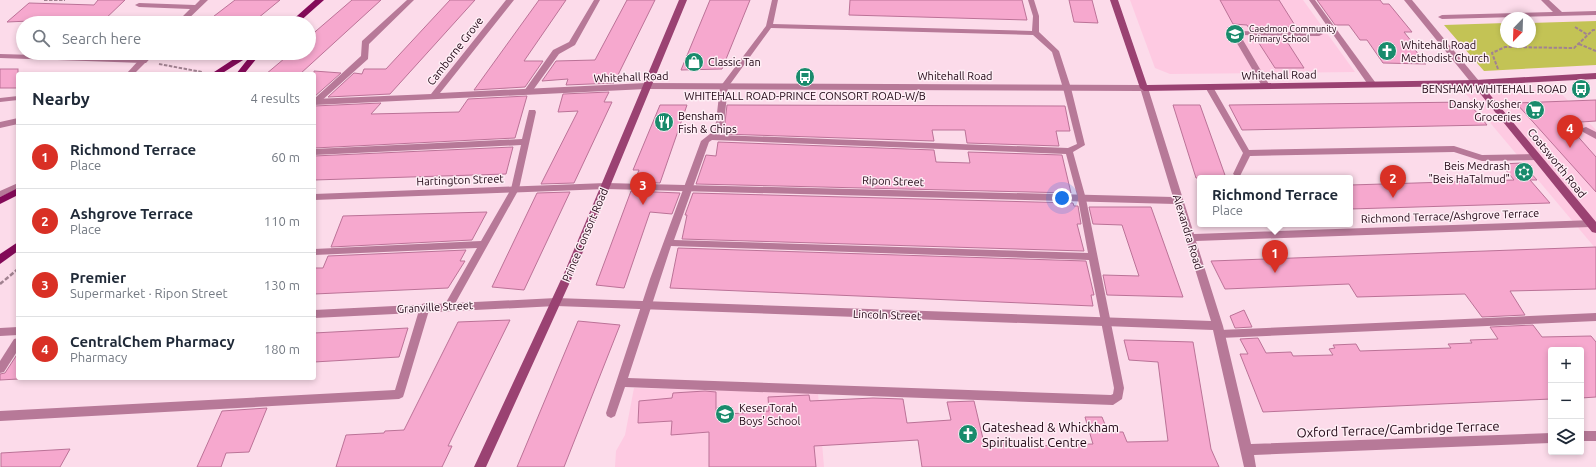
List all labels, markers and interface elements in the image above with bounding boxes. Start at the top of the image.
north arrow [1500,12,1536,48]
street label: Camborne Grove [425,15,485,87]
search box [16,16,316,60]
school or university icon: Caedmon Community Primary School [1224,23,1246,45]
place label: Caedmon Community Primary School [1249,24,1337,44]
icon: search [30,27,52,49]
text: Search here [62,30,141,47]
place label: Whitehall Road Methodist Church [1401,39,1489,64]
church icon: Whitehall Road Methodist Church [1376,40,1398,62]
shop icon: Classic Tan [683,51,705,73]
place label: Classic Tan [708,56,761,68]
bus stop icon: WHITEHALL ROAD-PRINCE CONSORT ROAD-W/B [794,66,816,88]
street label: Whitehall Road [1241,68,1317,82]
street label: Whitehall Road [593,70,669,84]
street label: Whitehall Road [917,70,993,82]
bus stop icon: BENSHAM WHITEHALL ROAD [1570,78,1592,100]
place label: BENSHAM WHITEHALL ROAD [1422,83,1567,95]
text: Nearby [32,89,90,108]
place label: WHITEHALL ROAD-PRINCE CONSORT ROAD-W/B [684,90,926,102]
text: 4 results [250,91,300,105]
place label: Dansky Kosher Groceries [1449,98,1522,123]
supermarket icon: Dansky Kosher Groceries [1524,99,1546,121]
place label: Bensham Fish & Chips [678,110,737,135]
restaurant icon: Bensham Fish & Chips [653,111,675,133]
pin: 4 [1557,115,1583,148]
street label: Coatsworth Road [1525,126,1589,200]
text: Richmond Terrace [70,141,196,158]
text: 1 [41,150,49,164]
text: 60 m [271,150,300,164]
text: Place [70,158,101,172]
place label: Beis Medrash "Beis HaTalmud" [1428,160,1510,185]
synagogue icon: Beis Medrash "Beis HaTalmud" [1513,161,1535,183]
pin: 2 [1380,165,1406,198]
street label: Hartington Street [416,172,505,188]
pin: 3 [630,172,656,205]
street label: Ripon Street [862,174,925,188]
popup [1197,175,1353,227]
street label: Prince Consort Road [560,186,610,284]
text: Richmond Terrace [1212,186,1338,203]
your location [1052,188,1072,208]
street label: Alexandra Road [1171,193,1205,271]
text: Place [1212,203,1243,217]
text: Ashgrove Terrace [70,205,193,222]
street label: Richmond Terrace/Ashgrove Terrace [1361,207,1539,225]
text: 2 [41,214,49,228]
text: 110 m [264,214,300,228]
text: Place [70,222,101,236]
pin: 1 [1262,240,1288,273]
text: Premier [70,269,126,286]
text: 3 [41,278,49,292]
text: 130 m [264,278,300,292]
text: Supermarket · Ripon Street [70,286,228,300]
street label: Granville Street [396,299,474,315]
street label: Lincoln Street [853,308,922,322]
text: CentralChem Pharmacy [70,333,235,350]
text: 4 [41,342,49,356]
text: 180 m [264,342,300,356]
map controls [1548,347,1584,455]
button: + [1548,347,1584,383]
text: Pharmacy [70,350,127,364]
button: − [1548,383,1584,419]
place label: Keser Torah Boys' School [739,402,801,427]
school or university icon: Keser Torah Boys' School [714,403,736,425]
street label: Oxford Terrace/Cambridge Terrace [1296,418,1500,440]
button: layers [1548,419,1584,455]
place label: Gateshead & Whickham Spiritualist Centre [982,420,1119,449]
church icon: Gateshead & Whickham Spiritualist Centre [957,423,979,445]

